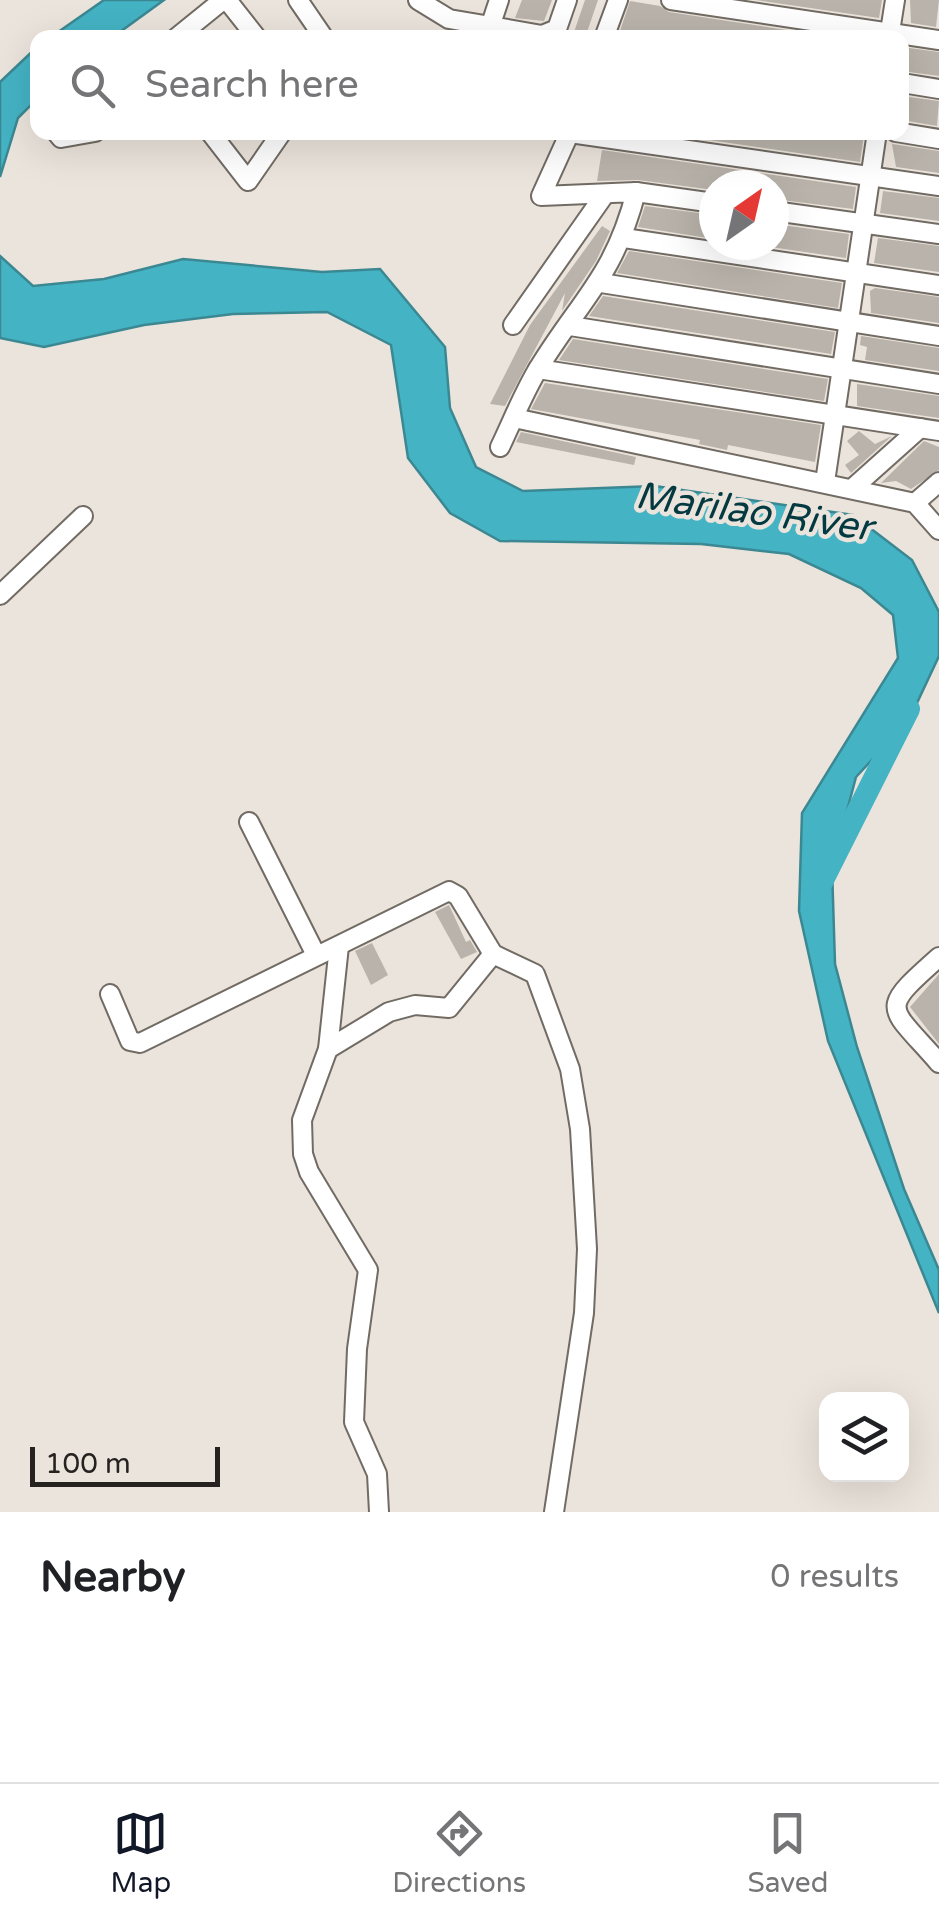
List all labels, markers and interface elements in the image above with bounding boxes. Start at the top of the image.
search box [30,30,909,140]
icon: search [65,58,120,113]
text: Search here [145,62,359,108]
north arrow [699,170,789,260]
water label: Marilao River [633,473,879,552]
map controls [819,1392,909,1482]
button: layers [819,1392,909,1482]
scale bar [30,1442,220,1486]
text: 100 m [45,1447,131,1481]
text: Nearby [40,1552,185,1603]
text: 0 results [770,1558,899,1596]
tab: Map [111,1806,171,1900]
tab: Directions [392,1806,526,1900]
tab: Saved [747,1806,828,1900]

